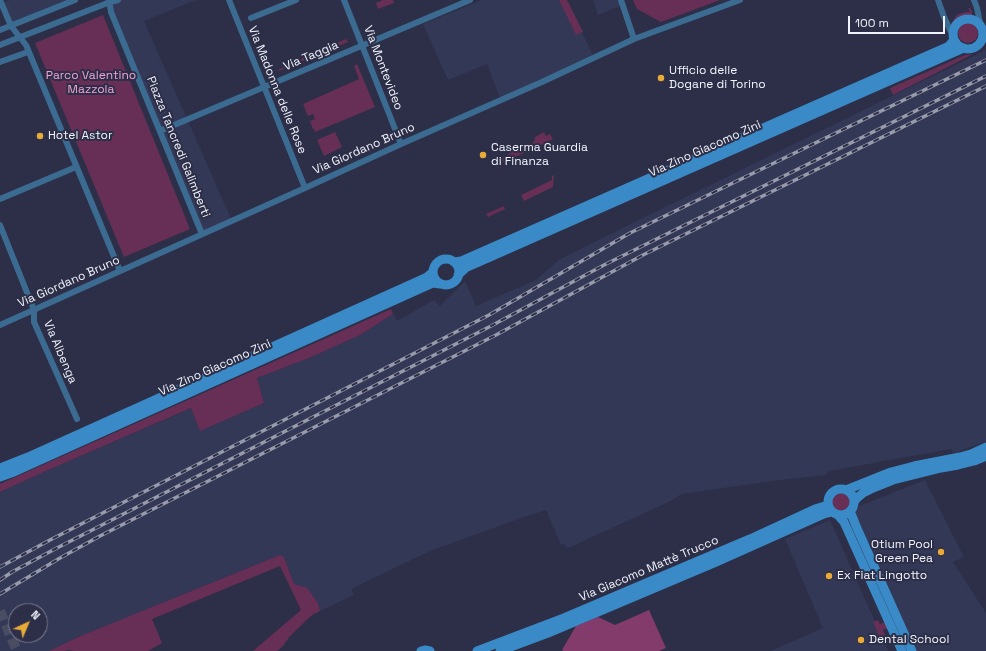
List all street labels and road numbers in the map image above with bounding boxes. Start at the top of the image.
street label: Via Madonna delle Rose [245,24,309,156]
street label: Via Montevideo [360,24,406,112]
street label: Via Taggia [281,38,341,74]
street label: Piazza Tancredi Galimberti [143,74,213,220]
street label: Via Zino Giacomo Zini [647,118,763,180]
street label: Via Giordano Bruno [311,120,417,178]
street label: Via Giordano Bruno [16,253,122,311]
street label: Via Albenga [40,318,80,386]
street label: Via Zino Giacomo Zini [157,337,273,399]
street label: Via Giacomo Mattè Trucco [577,533,721,605]

